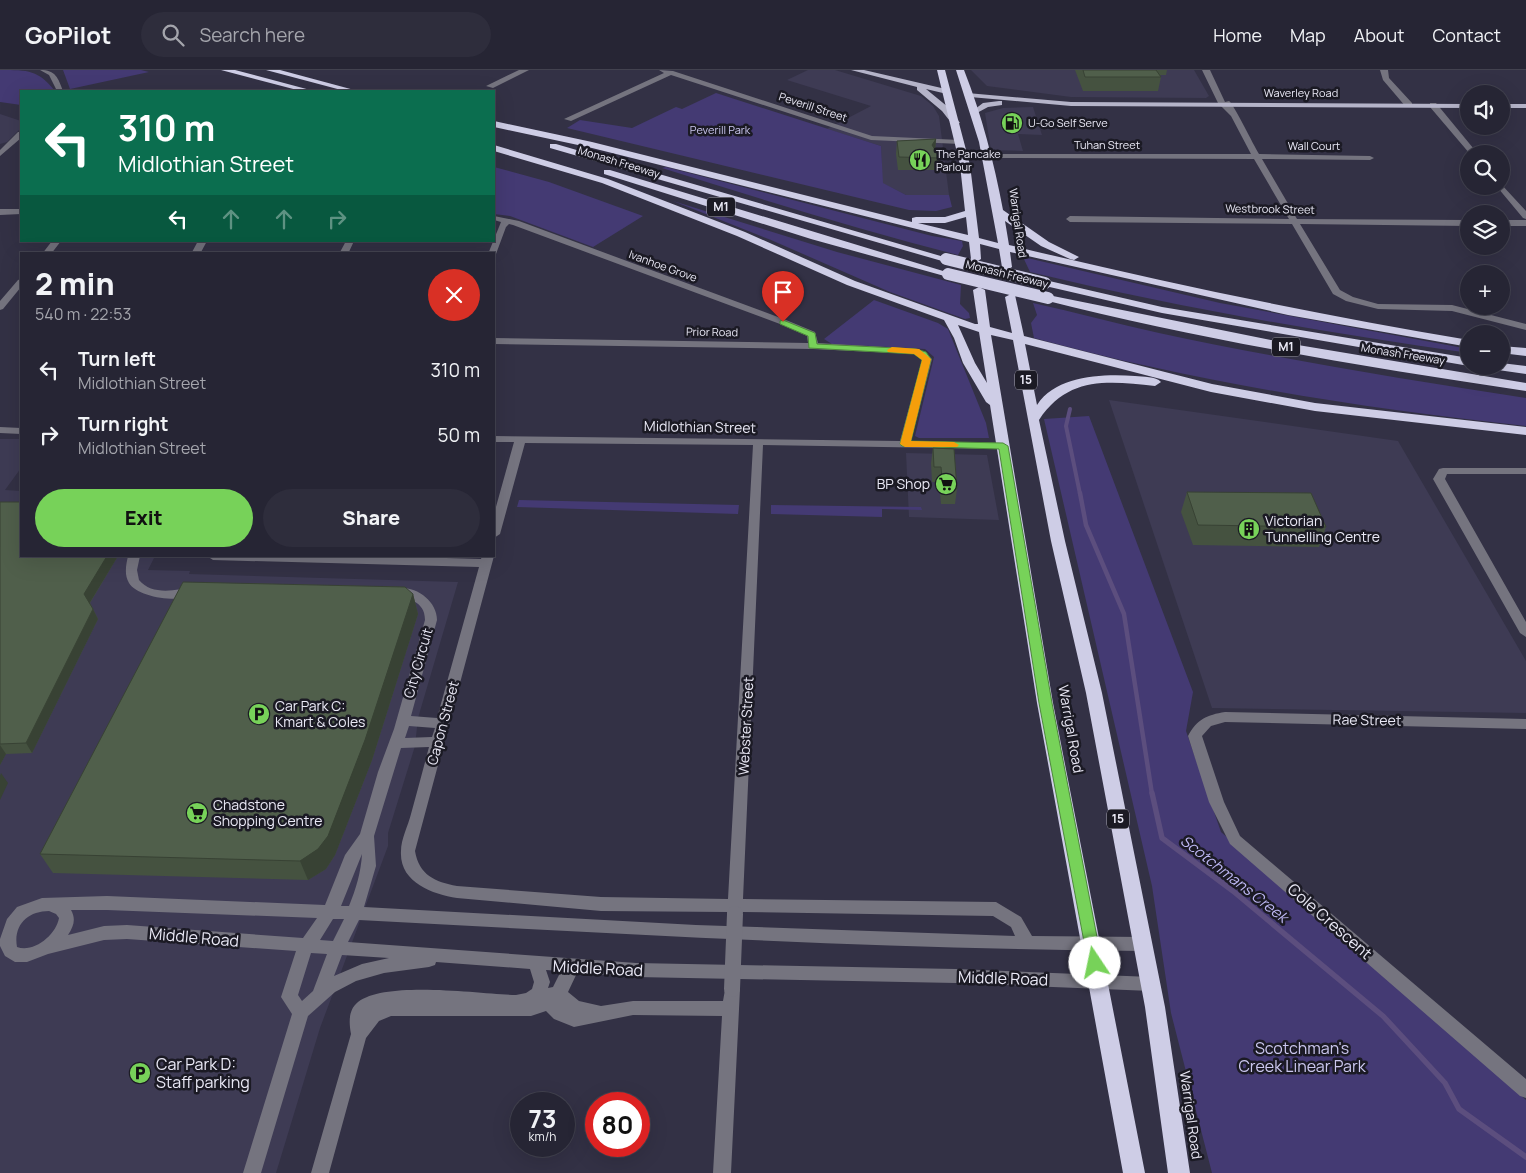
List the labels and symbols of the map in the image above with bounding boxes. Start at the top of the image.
street label: Waverley Road [1264,85,1338,100]
street label: Peverill Street [777,88,849,125]
fuel station icon: U-Go Self Serve [1000,111,1024,135]
place label: U-Go Self Serve [1028,115,1108,130]
park label: Peverill Park [690,122,751,137]
street label: Tuhan Street [1074,137,1140,152]
street label: Wall Court [1288,138,1340,153]
street label: Monash Freeway [576,142,662,181]
place label: The Pancake Parlour [936,146,1001,174]
restaurant icon: The Pancake Parlour [908,148,932,172]
street label: Warrigal Road [1006,187,1031,259]
road number: M1 [707,198,735,216]
street label: Westbrook Street [1225,200,1315,217]
street label: Ivanhoe Grove [627,246,700,285]
street label: Monash Freeway [964,256,1050,291]
pin [762,271,804,322]
street label: Prior Road [686,324,738,339]
road number: M1 [1272,338,1300,356]
street label: Monash Freeway [1360,339,1446,368]
road number: 15 [1015,370,1037,390]
street label: Midlothian Street [644,416,757,437]
supermarket icon: BP Shop [934,472,958,496]
place label: BP Shop [877,474,930,493]
place label: Victorian Tunnelling Centre [1265,511,1380,546]
building icon: Victorian Tunnelling Centre [1237,517,1261,541]
street label: City Circuit [398,625,437,700]
street label: Webster Street [733,676,758,776]
street label: Capon Street [422,678,463,767]
street label: Warrigal Road [1054,683,1089,774]
place label: Car Park C: Kmart & Coles [275,696,365,731]
parking icon: Car Park C: Kmart & Coles [247,702,271,726]
street label: Rae Street [1332,709,1402,730]
place label: Chadstone Shopping Centre [213,795,322,830]
supermarket icon: Chadstone Shopping Centre [185,801,209,825]
road number: 15 [1107,810,1129,829]
water label: Scotchmans Creek [1176,830,1294,929]
street label: Cole Crescent [1283,878,1377,964]
street label: Middle Road [148,922,240,952]
position arrow [1068,936,1120,988]
street label: Middle Road [552,955,644,981]
street label: Middle Road [957,965,1049,991]
park label: Scotchman's Creek Linear Park [1238,1037,1367,1077]
place label: Car Park D: Staff parking [156,1053,250,1093]
parking icon: Car Park D: Staff parking [128,1061,152,1085]
street label: Warrigal Road [1176,1070,1207,1160]
speed limit sign: 80 [585,1092,650,1157]

